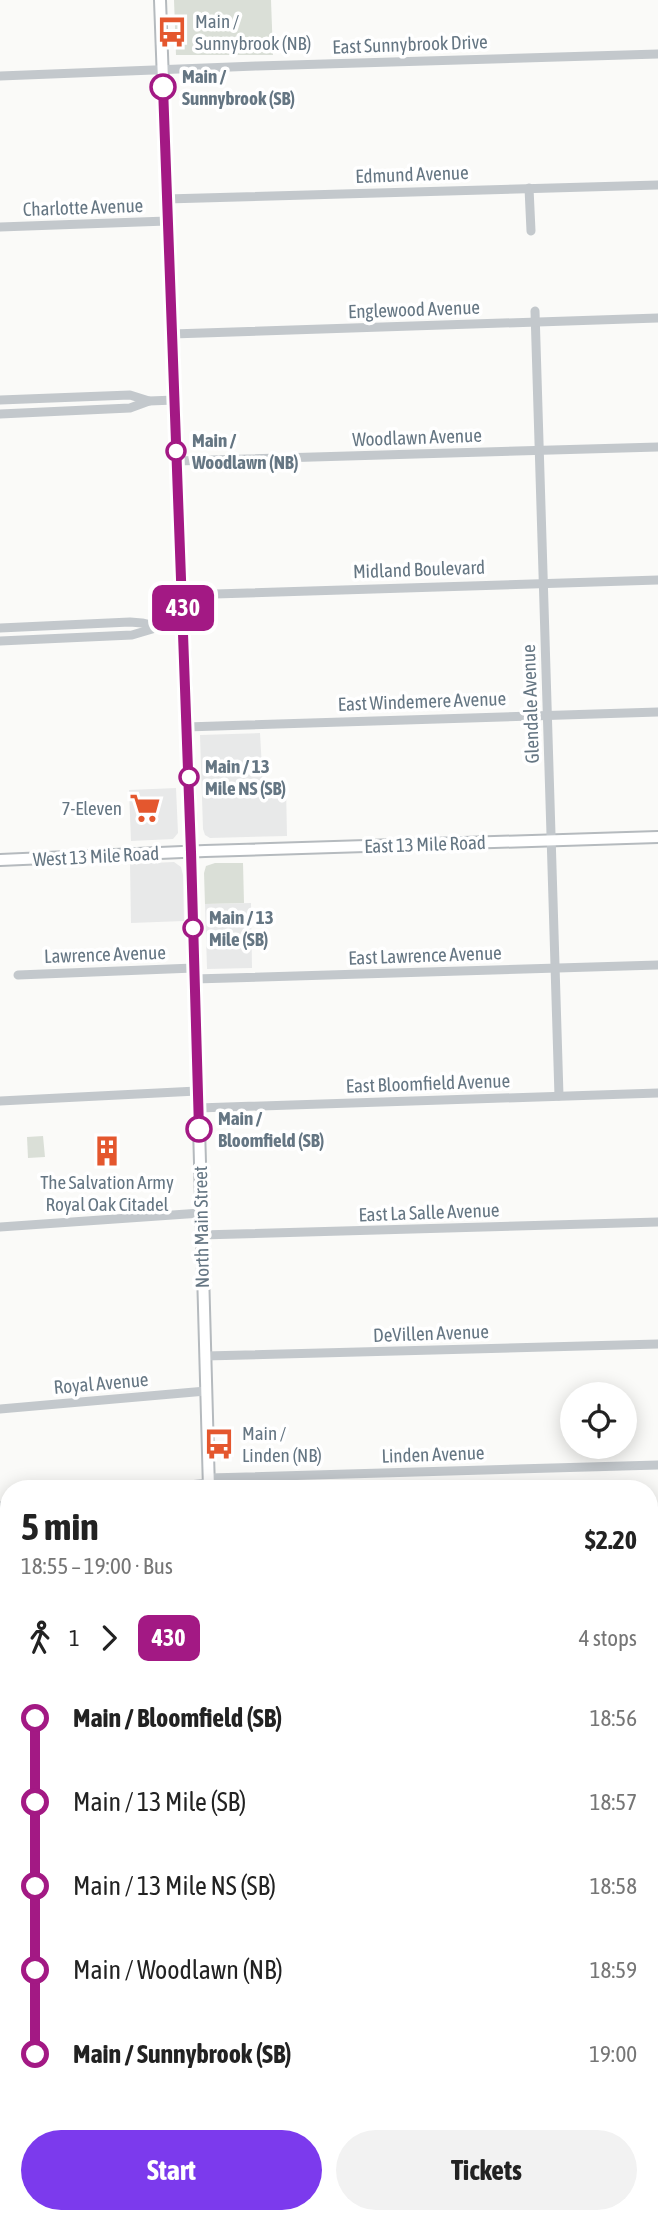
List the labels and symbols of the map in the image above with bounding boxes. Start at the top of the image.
place label: Main / Sunnybrook (NB) [195,10,311,54]
bus stop icon: Main / Sunnybrook (NB) [155,15,189,49]
street label: East Sunnybrook Drive [332,30,488,58]
place label: Main / Sunnybrook (SB) [182,65,295,109]
marker: Main / Sunnybrook (SB) [150,74,176,100]
street label: Edmund Avenue [355,161,469,187]
street label: Charlotte Avenue [22,194,144,220]
street label: Englewood Avenue [348,296,480,322]
street label: Woodlawn Avenue [352,424,482,450]
place label: Main / Woodlawn (NB) [191,429,298,473]
marker: Main / Woodlawn (NB) [166,441,186,461]
street label: Midland Boulevard [353,556,485,582]
line badge: 430 [143,585,223,631]
street label: Glendale Avenue [517,644,543,764]
street label: East Windemere Avenue [337,687,507,715]
place label: Main / 13 Mile NS (SB) [205,755,286,799]
marker: Main / 13 Mile NS (SB) [179,767,199,787]
supermarket icon: 7-Eleven [128,791,162,825]
place label: 7-Eleven [61,797,122,819]
street label: East 13 Mile Road [364,831,486,857]
street label: West 13 Mile Road [32,842,160,870]
place label: Main / 13 Mile (SB) [209,906,274,950]
marker: Main / 13 Mile (SB) [183,918,203,938]
street label: Lawrence Avenue [44,941,166,967]
street label: East Lawrence Avenue [348,941,502,969]
street label: East Bloomfield Avenue [345,1069,511,1097]
place label: Main / Bloomfield (SB) [218,1107,324,1151]
marker: Main / Bloomfield (SB) [186,1116,212,1142]
building icon: The Salvation Army Royal Oak Citadel [90,1134,124,1168]
street label: North Main Street [189,1166,213,1288]
place label: The Salvation Army Royal Oak Citadel [40,1171,174,1215]
street label: East La Salle Avenue [358,1199,500,1225]
street label: DeVillen Avenue [373,1320,489,1346]
street label: Royal Avenue [53,1368,149,1398]
place label: Main / Linden (NB) [242,1422,322,1466]
bus stop icon: Main / Linden (NB) [202,1427,236,1461]
street label: Linden Avenue [381,1441,485,1467]

